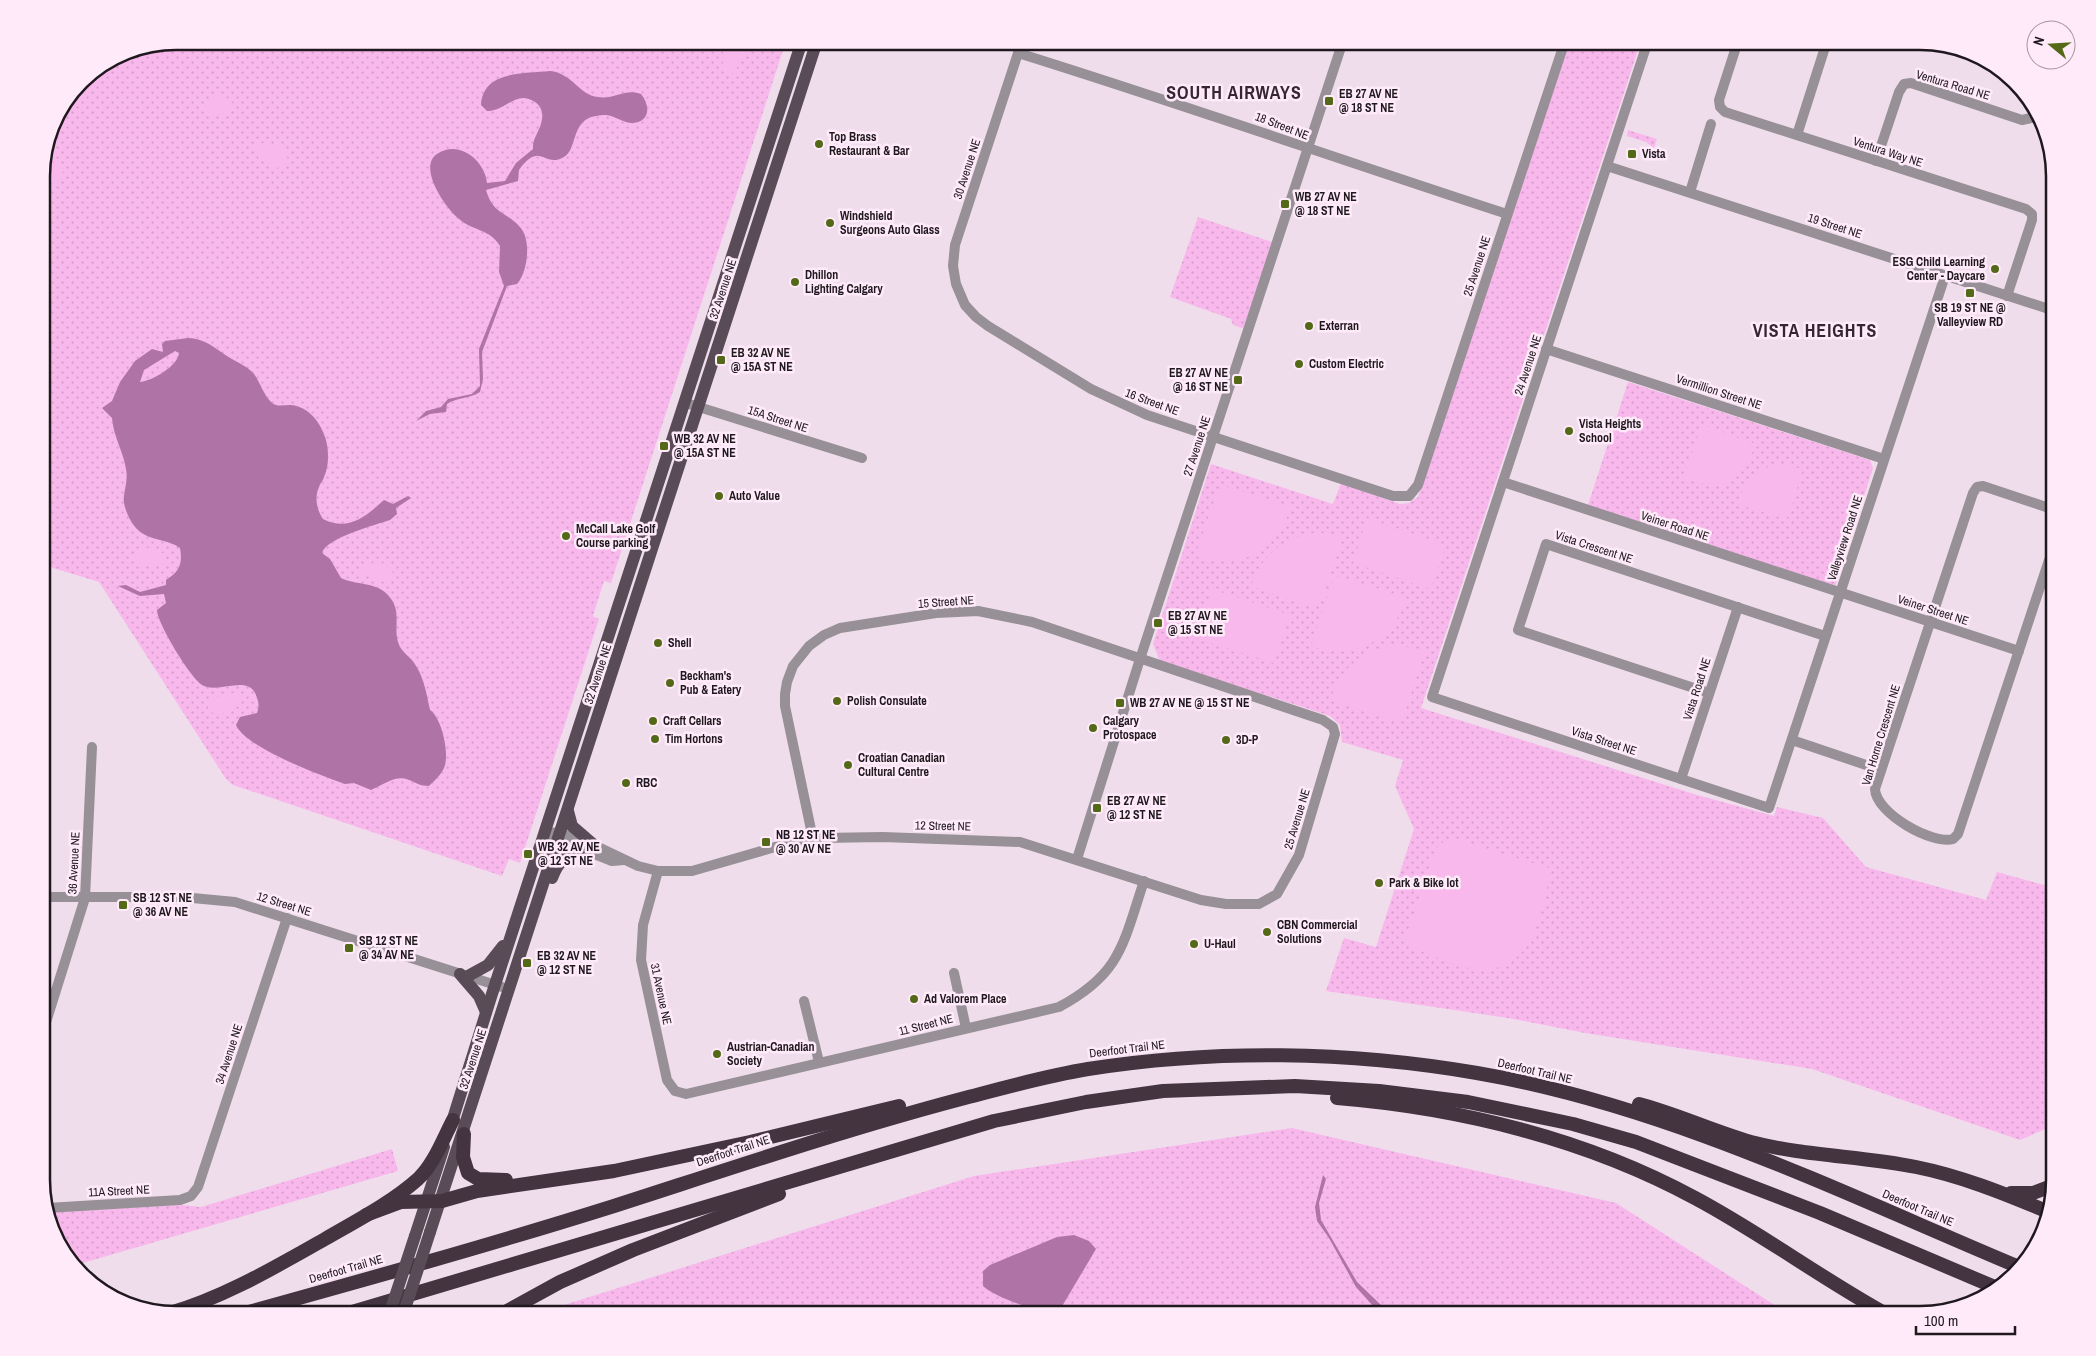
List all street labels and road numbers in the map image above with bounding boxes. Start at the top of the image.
street label: Ventura Road NE [1914,66,1992,104]
street label: 18 Street NE [1253,108,1311,144]
street label: Ventura Way NE [1851,133,1925,171]
street label: 30 Avenue NE [950,137,984,201]
street label: 19 Street NE [1806,210,1864,242]
street label: 25 Avenue NE [1460,234,1494,298]
street label: 32 Avenue NE [706,257,740,321]
street label: 24 Avenue NE [1511,333,1545,397]
street label: Vermillion Street NE [1674,371,1764,413]
street label: 16 Street NE [1123,385,1181,419]
street label: 15A Street NE [746,402,810,436]
street label: 27 Avenue NE [1180,414,1214,478]
street label: Valleyview Road NE [1824,493,1866,583]
street label: Veiner Road NE [1639,507,1711,545]
street label: Vista Crescent NE [1553,527,1635,567]
street label: Veiner Street NE [1895,591,1971,629]
street label: 15 Street NE [917,592,975,612]
street label: 32 Avenue NE [581,642,615,706]
street label: Vista Road NE [1679,656,1715,722]
street label: Van Horne Crescent NE [1858,683,1904,787]
street label: Vista Street NE [1569,723,1639,759]
street label: 25 Avenue NE [1280,787,1314,851]
street label: 12 Street NE [915,818,971,834]
street label: 36 Avenue NE [64,831,84,895]
street label: 12 Street NE [255,888,313,920]
street label: 31 Avenue NE [647,962,675,1026]
street label: 11 Street NE [897,1011,955,1039]
street label: 34 Avenue NE [212,1022,246,1086]
street label: 32 Avenue NE [456,1027,490,1091]
street label: Deerfoot Trail NE [1088,1036,1166,1062]
street label: Deerfoot Trail NE [1496,1055,1574,1087]
street label: Deerfoot Trail NE [694,1132,772,1170]
street label: 11A Street NE [88,1181,150,1201]
street label: Deerfoot Trail NE [1880,1186,1956,1230]
street label: Deerfoot Trail NE [307,1251,385,1287]

